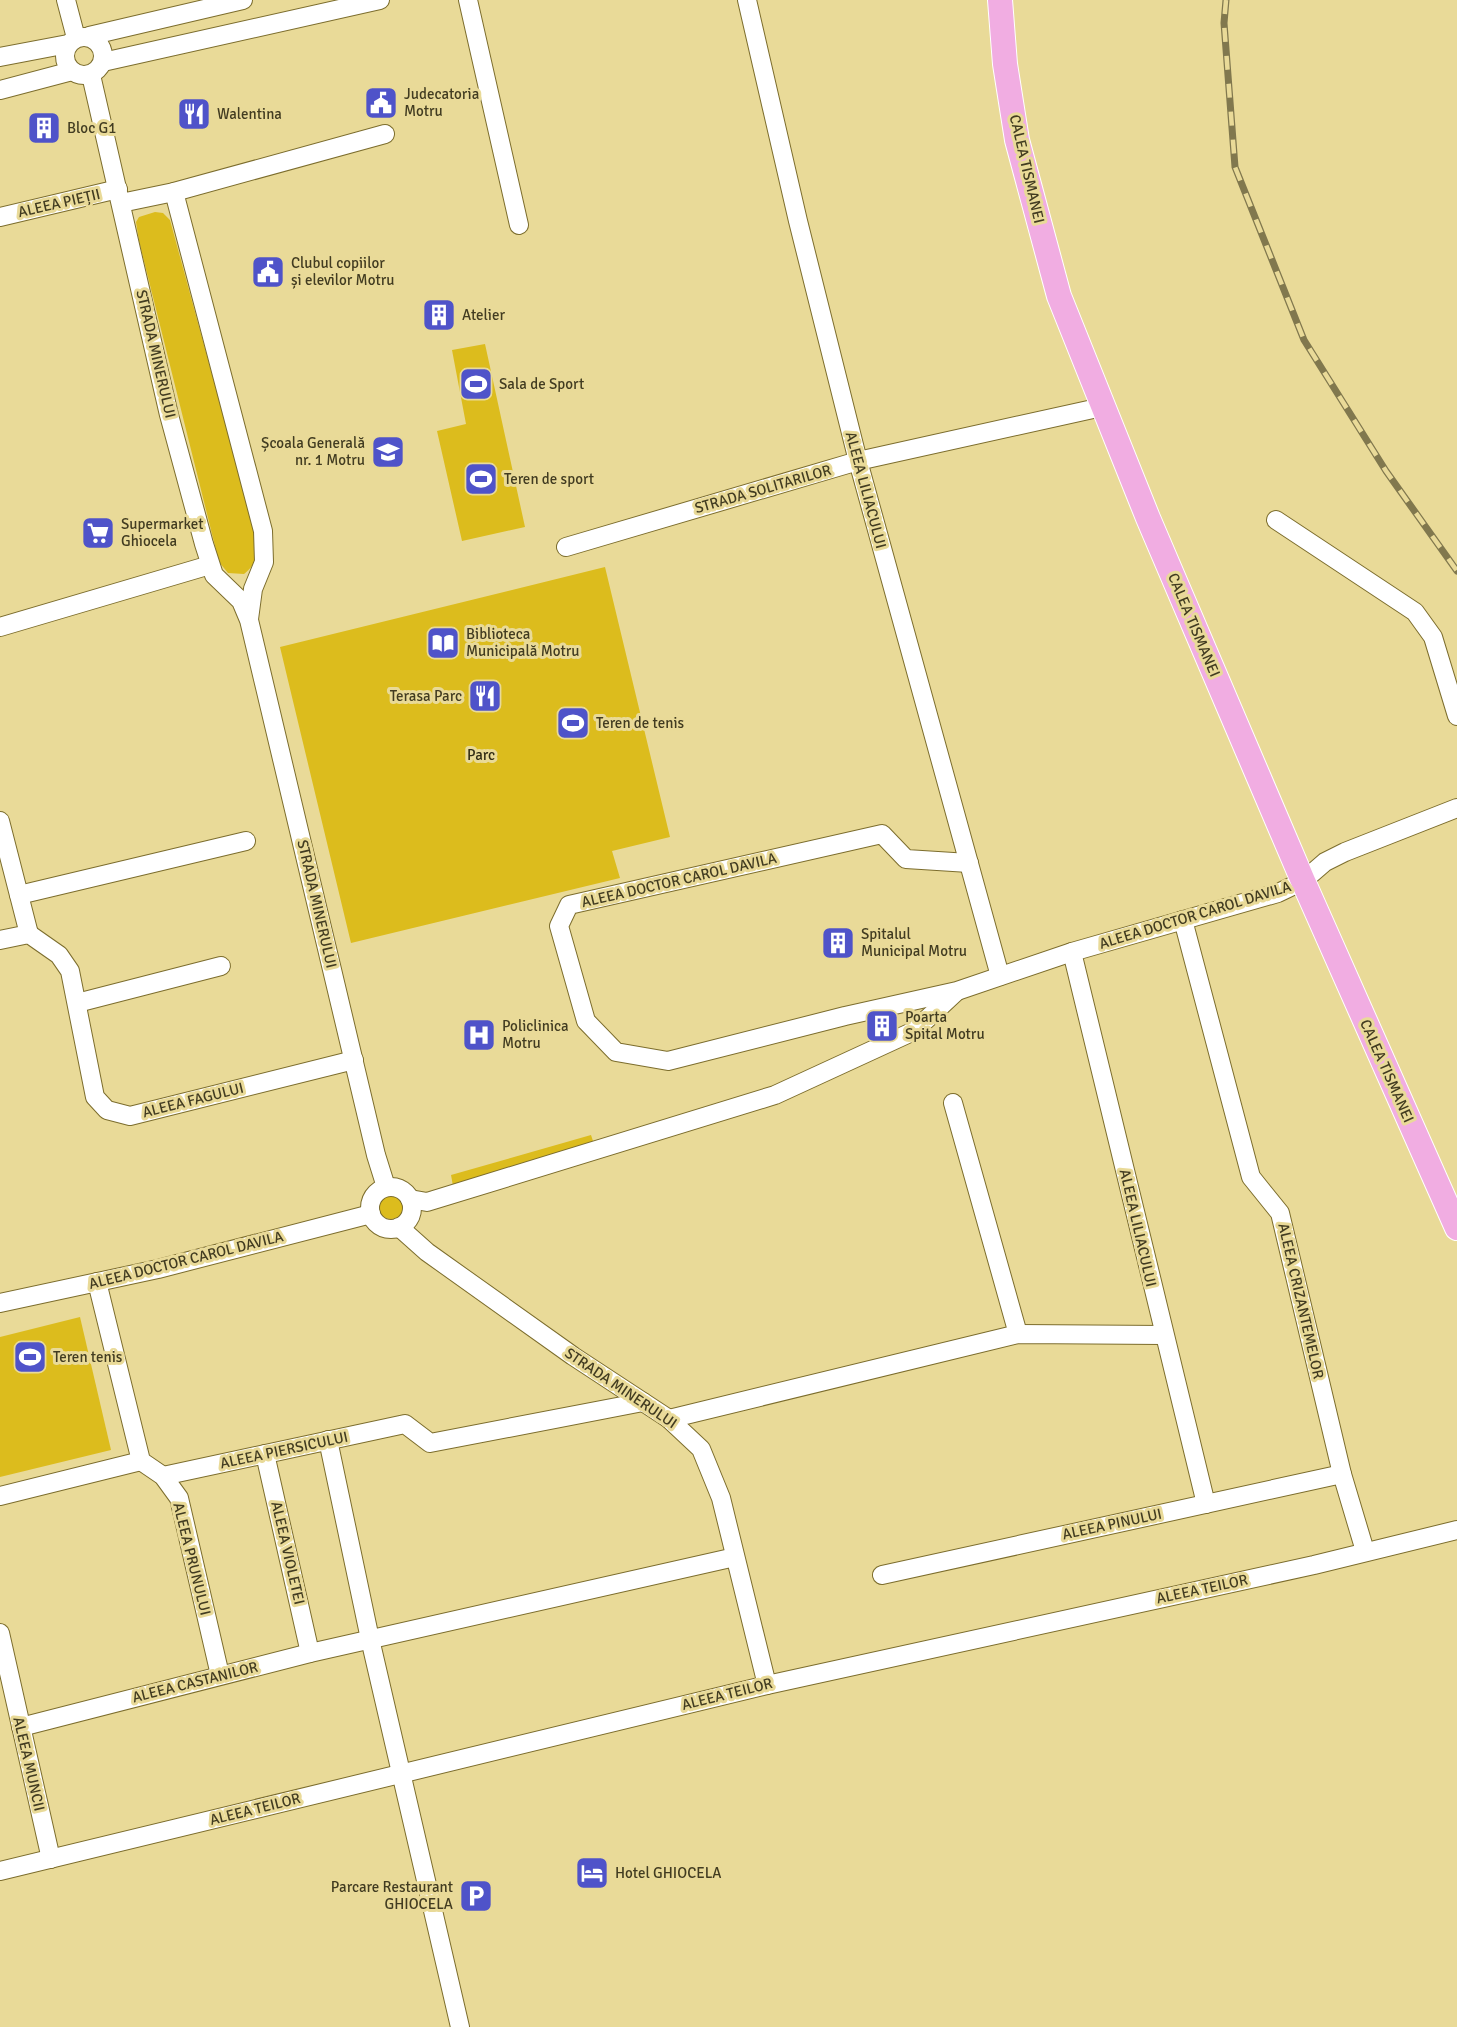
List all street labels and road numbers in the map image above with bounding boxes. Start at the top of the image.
street label: CALEA TISMANEI [1006,113,1048,225]
street label: ALEEA PIEȚII [16,185,102,222]
street label: STRADA MINERULUI [132,288,180,420]
street label: ALEEA LILIACULUI [842,430,890,550]
street label: STRADA SOLITARILOR [693,461,833,517]
street label: CALEA TISMANEI [1164,570,1224,680]
street label: STRADA MINERULUI [293,838,341,970]
street label: ALEEA DOCTOR CAROL DAVILA [580,849,778,911]
street label: ALEEA DOCTOR CAROL DAVILA [1097,877,1293,953]
street label: CALEA TISMANEI [1356,1017,1418,1125]
street label: ALEEA FAGULUI [141,1079,245,1121]
street label: ALEEA LILIACULUI [1116,1167,1160,1289]
street label: ALEEA CRIZANTEMELOR [1274,1221,1328,1381]
street label: ALEEA DOCTOR CAROL DAVILA [87,1227,285,1293]
street label: STRADA MINERULUI [562,1344,680,1432]
street label: ALEEA PIERSICULUI [218,1428,350,1472]
street label: ALEEA VIOLETEI [267,1500,309,1606]
street label: ALEEA PRUNULUI [169,1501,215,1617]
street label: ALEEA PINULUI [1061,1505,1163,1543]
street label: ALEEA TEILOR [1155,1571,1249,1607]
street label: ALEEA CASTANILOR [130,1658,260,1706]
street label: ALEEA TEILOR [680,1674,774,1714]
street label: ALEEA MUNCII [9,1715,49,1813]
street label: ALEEA TEILOR [208,1789,302,1829]

